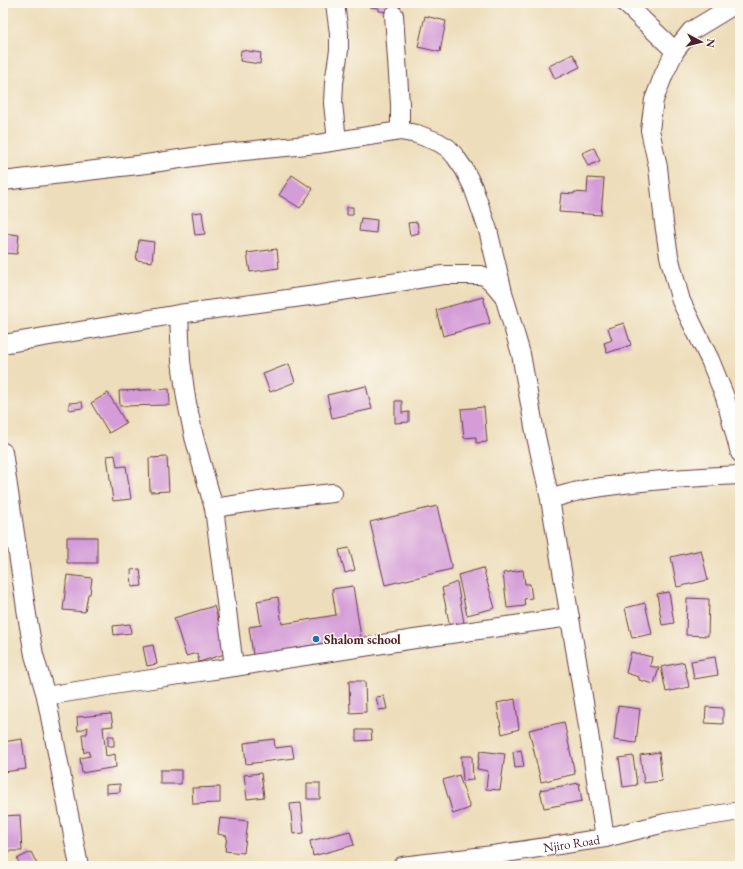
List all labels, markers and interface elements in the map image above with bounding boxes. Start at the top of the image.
north arrow [681,22,721,62]
text: N [703,38,718,49]
place label: Shalom school [324,631,401,648]
marker: Shalom school [311,634,321,644]
street label: Njiro Road [542,830,601,856]

